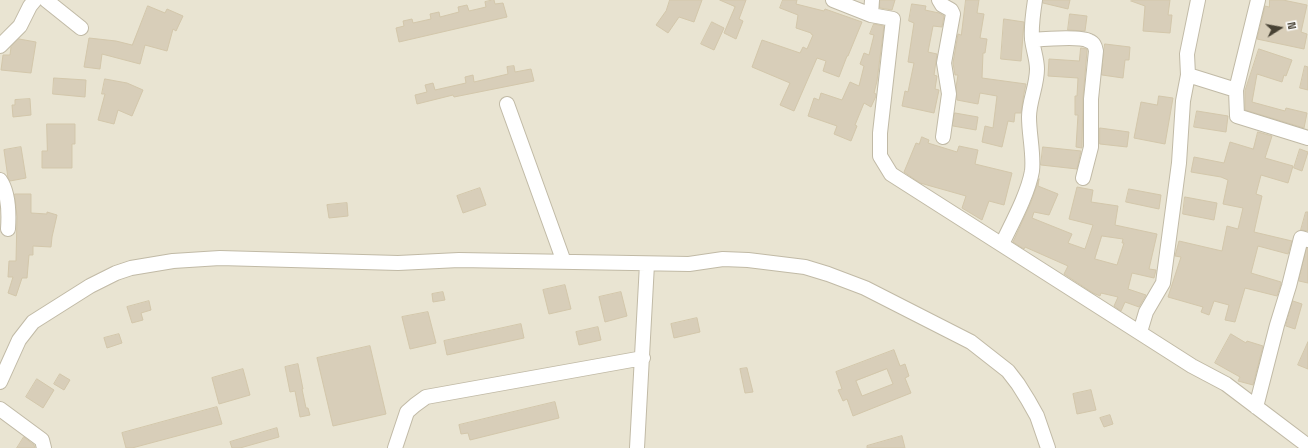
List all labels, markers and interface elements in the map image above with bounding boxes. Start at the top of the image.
north arrow [1260,8,1300,48]
text: N [1284,21,1299,31]

